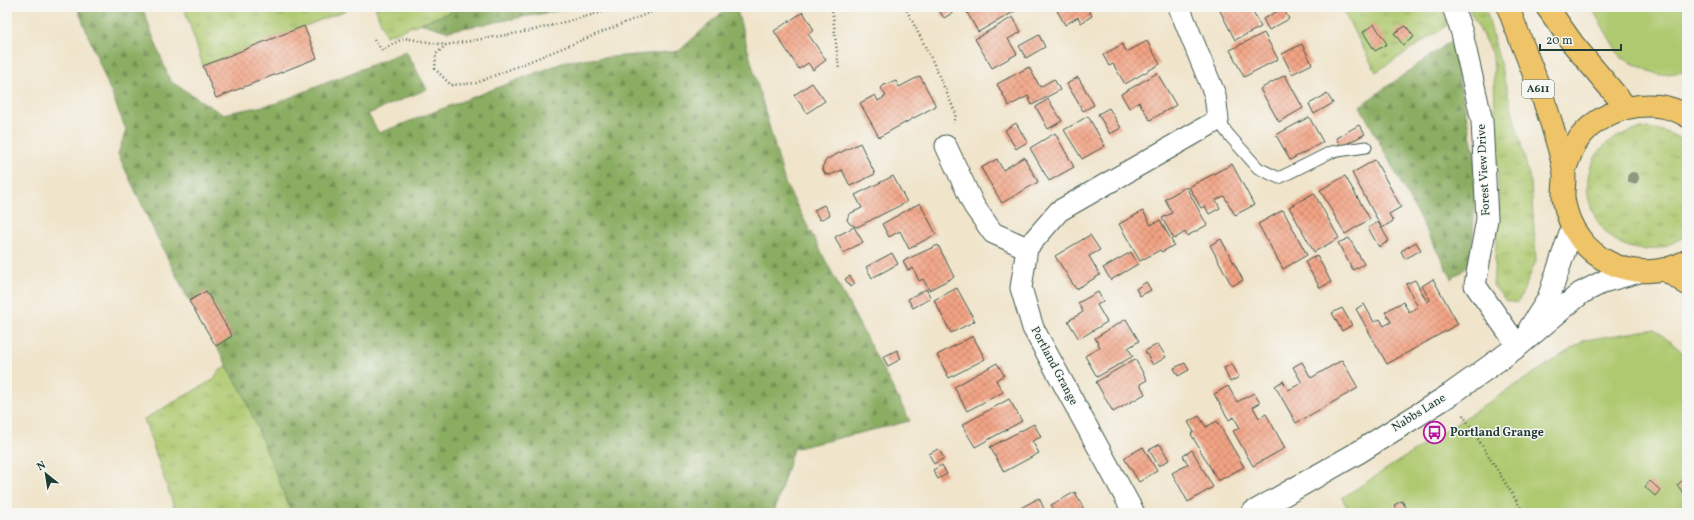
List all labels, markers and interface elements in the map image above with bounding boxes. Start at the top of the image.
scale bar [1540,26,1621,52]
text: 20 m [1546,33,1573,49]
road number: A611 [1522,80,1554,98]
street label: Forest View Drive [1474,123,1494,216]
street label: Portland Grange [1027,324,1082,408]
street label: Nabbs Lane [1389,390,1449,436]
bus stop icon: Portland Grange [1422,420,1448,446]
place label: Portland Grange [1450,425,1544,441]
north arrow [26,454,66,494]
text: N [35,458,49,475]

